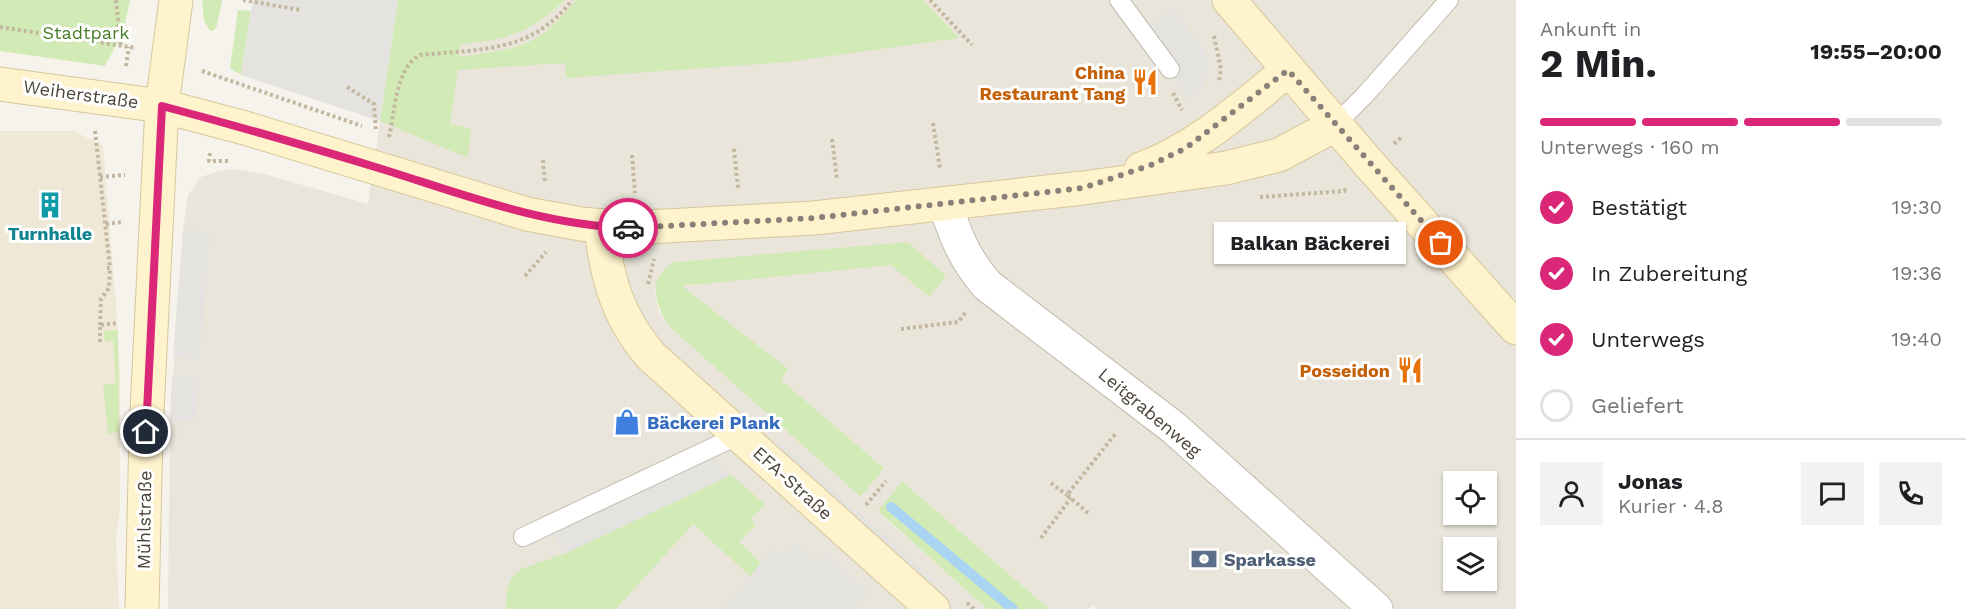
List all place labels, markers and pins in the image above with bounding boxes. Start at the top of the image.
place label: China Restaurant Tang [979,62,1126,104]
restaurant icon: China Restaurant Tang [1130,67,1160,97]
building icon: Turnhalle [35,190,65,220]
pin [1415,217,1466,268]
callout: Balkan Bäckerei [1213,222,1405,264]
place label: Turnhalle [8,223,92,244]
restaurant icon: Posseidon [1395,355,1425,385]
place label: Posseidon [1299,360,1390,381]
pin [120,406,171,457]
shop icon: Bäckerei Plank [612,407,642,437]
place label: Bäckerei Plank [647,412,781,433]
bank icon: Sparkasse [1189,544,1219,574]
place label: Sparkasse [1224,549,1316,570]

